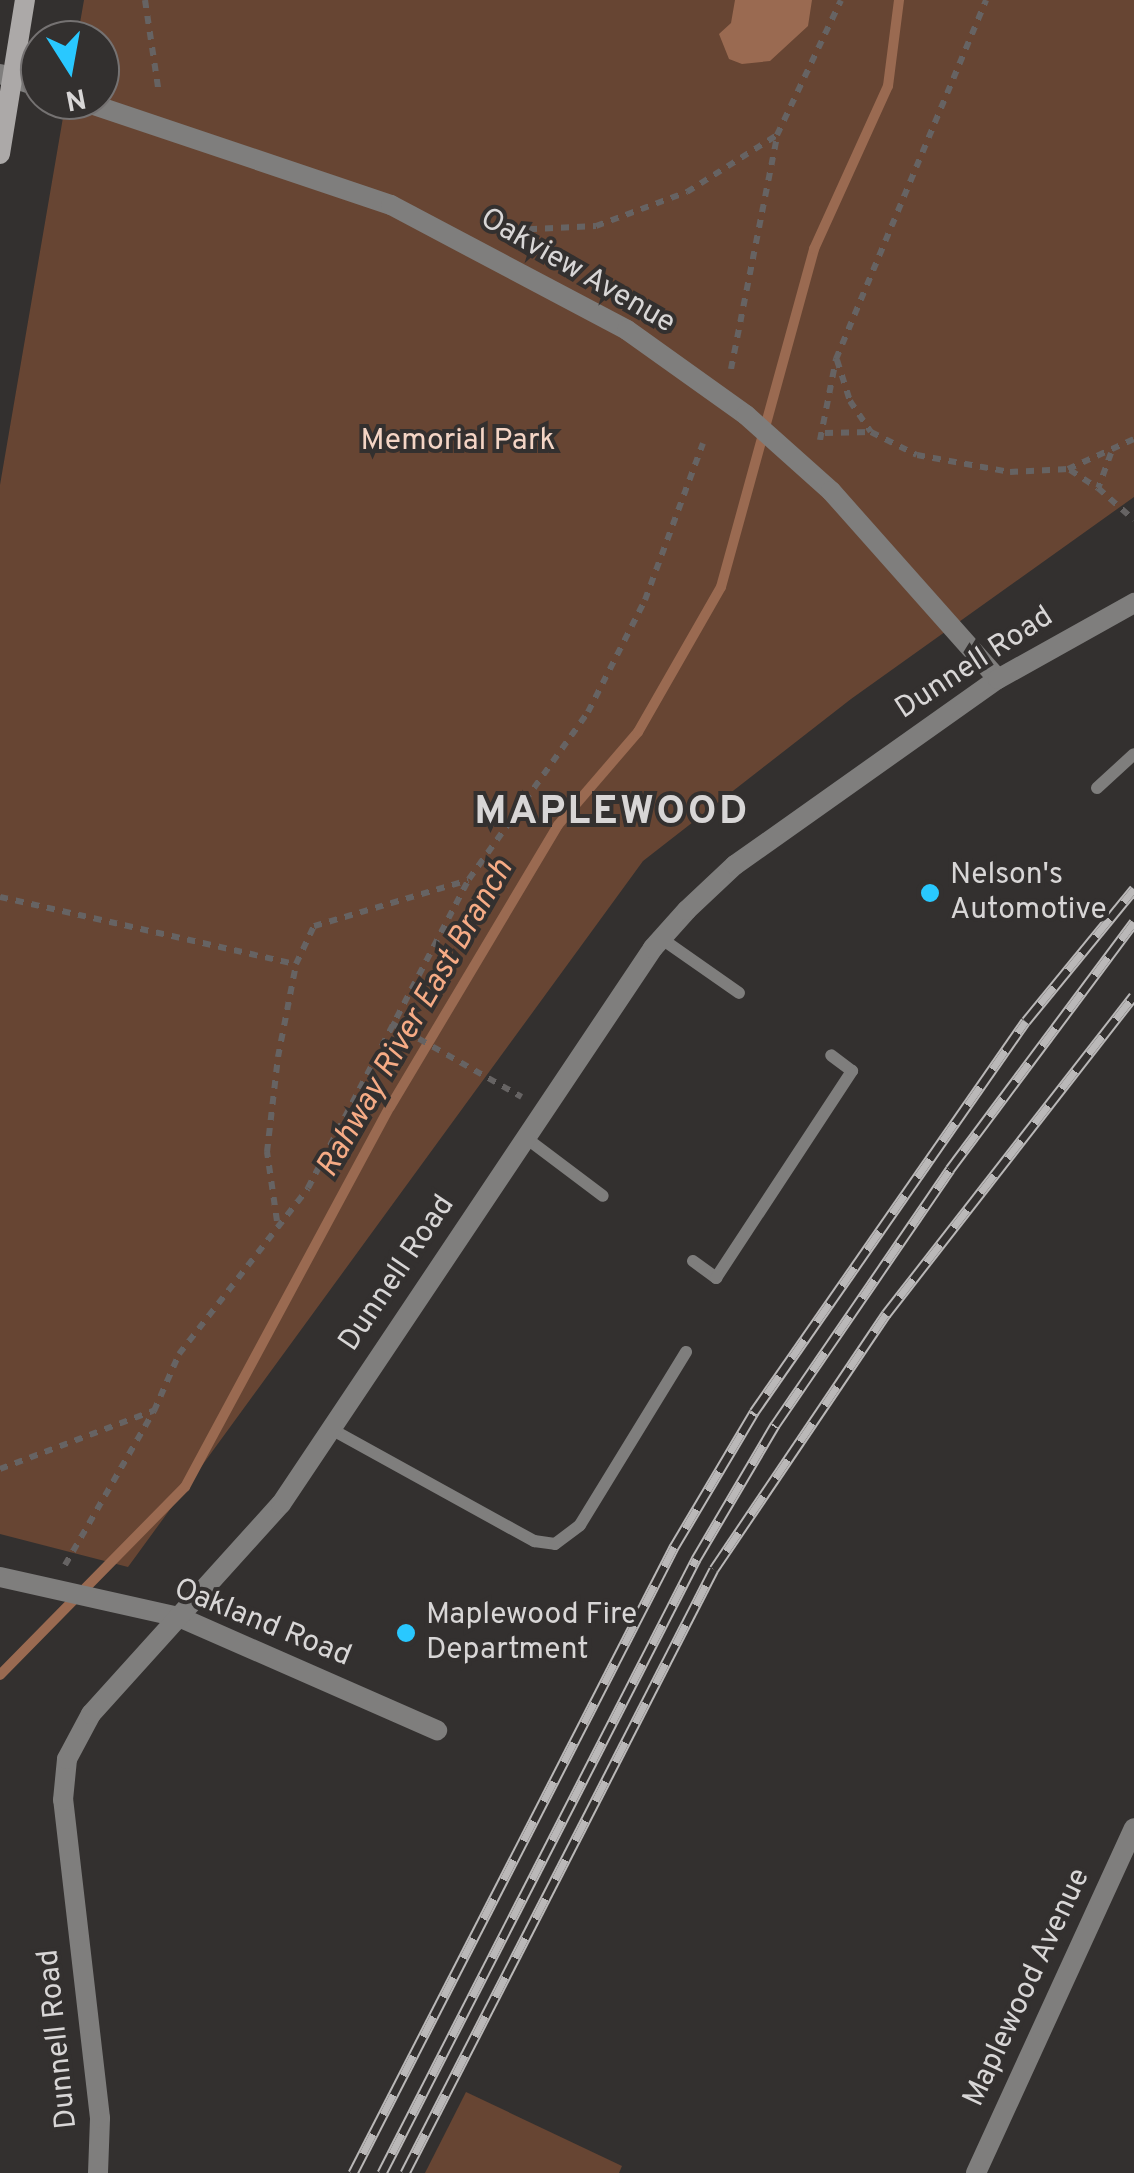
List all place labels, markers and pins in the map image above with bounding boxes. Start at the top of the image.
place label: Nelson's Automotive [950,858,1107,928]
marker: Nelson's Automotive [919,882,941,904]
place label: Maplewood Fire Department [426,1598,637,1668]
marker: Maplewood Fire Department [395,1622,417,1644]

